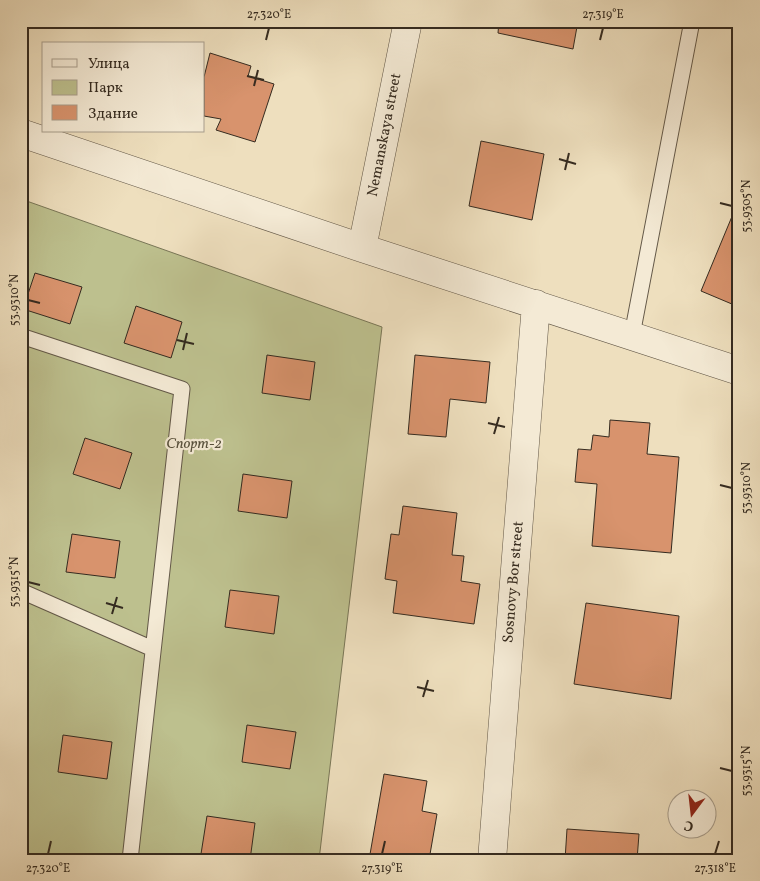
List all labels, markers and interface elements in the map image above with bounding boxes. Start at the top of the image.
text: 27.320°E [247,7,291,23]
text: 27.319°E [582,7,624,23]
legend [42,42,205,132]
text: Улица [88,54,130,75]
street label: Nemanskaya street [363,71,407,199]
text: Парк [88,78,123,99]
text: Здание [88,104,138,125]
text: 53.9305°N [739,179,755,232]
text: 53.9310°N [7,274,23,326]
park label: Спорт-2 [166,434,222,455]
text: 53.9310°N [739,462,755,514]
street label: Sosnovy Bor street [498,520,530,644]
text: 53.9315°N [7,557,23,607]
text: 53.9315°N [739,746,755,796]
north arrow [668,788,718,838]
text: С [682,815,696,835]
text: 27.320°E [26,861,70,877]
text: 27.319°E [361,861,403,877]
text: 27.318°E [694,861,736,877]

